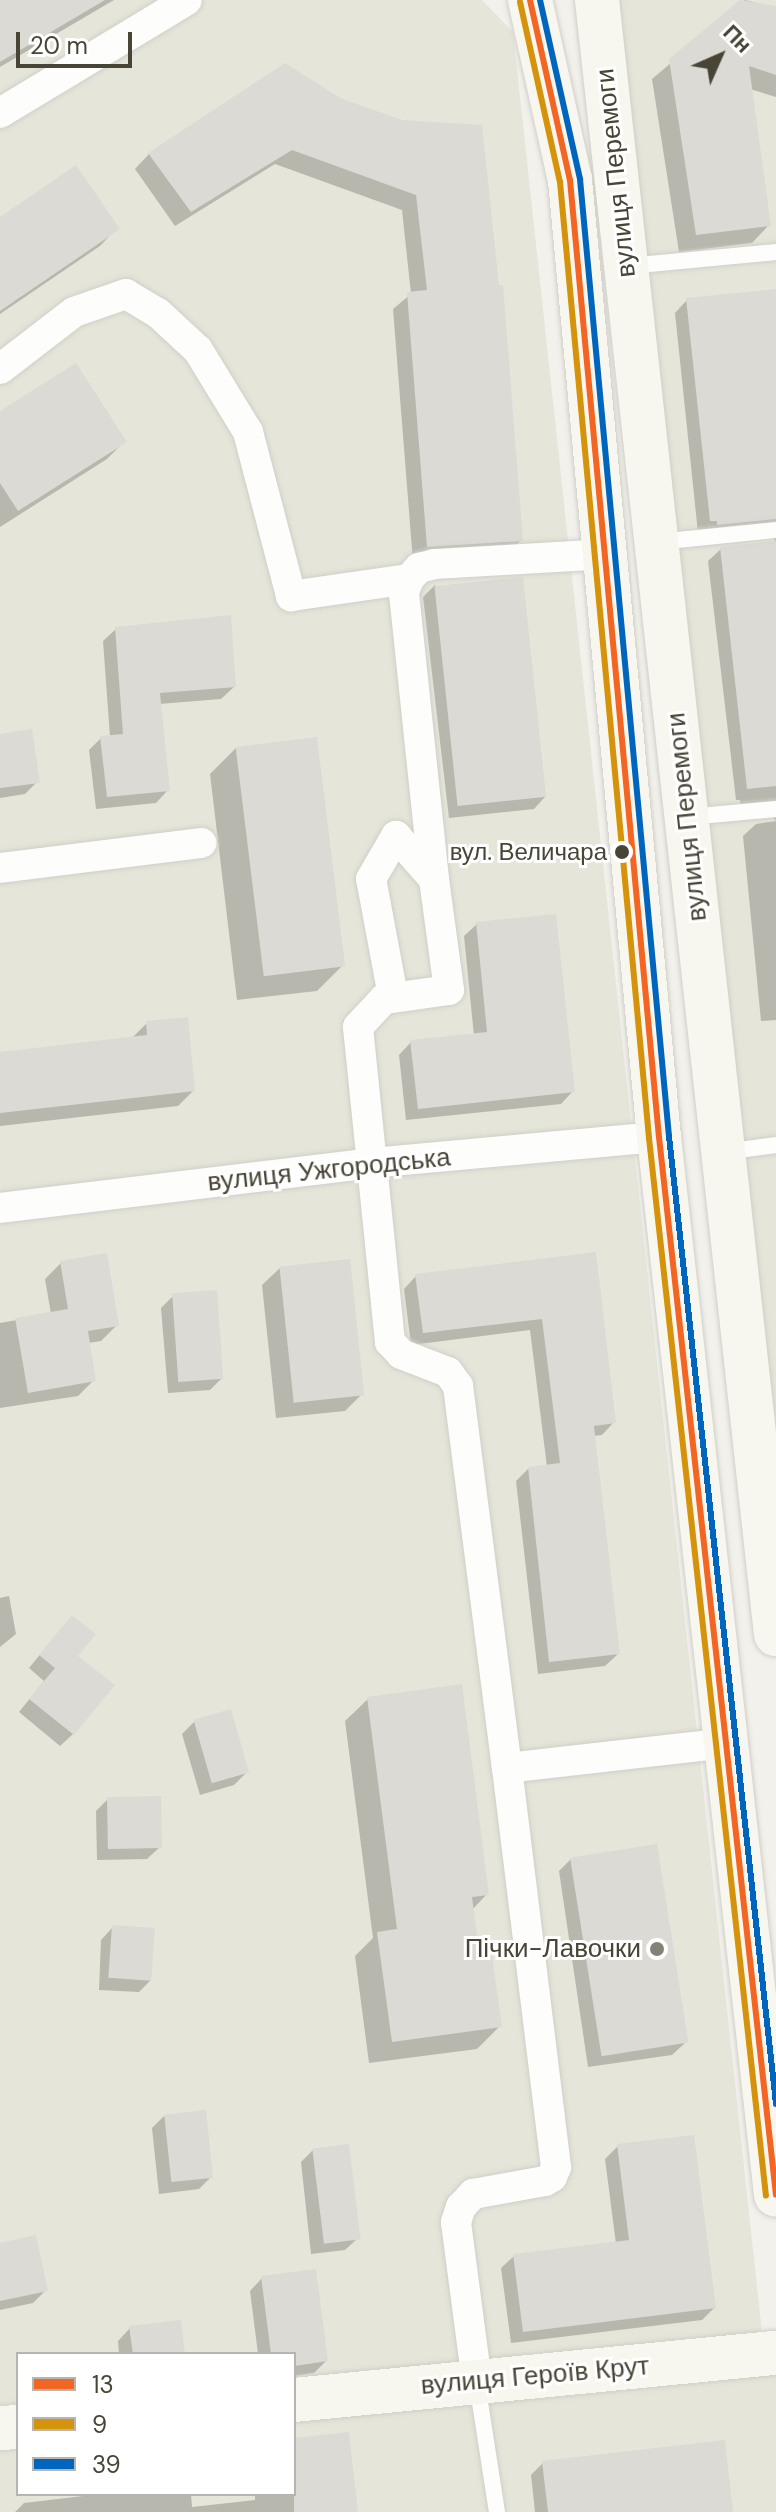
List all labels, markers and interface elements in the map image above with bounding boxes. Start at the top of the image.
scale bar [20,16,136,66]
north arrow [680,16,760,96]
text: Пн [717,18,758,59]
text: 20 m [30,30,88,61]
street label: вулиця Перемоги [590,67,642,279]
street label: вулиця Перемоги [661,711,713,923]
place label: вул. Величара [450,838,607,866]
marker: вул. Величара [614,844,630,860]
street label: вулиця Ужгородська [206,1142,452,1198]
place label: Пічки-Лавочки [465,1933,641,1965]
marker: Пічки-Лавочки [648,1940,666,1958]
street label: вулиця Героїв Крут [420,2350,650,2402]
legend [16,2352,296,2496]
text: 13 [92,2369,114,2400]
text: 9 [92,2409,107,2440]
text: 39 [92,2449,121,2480]

